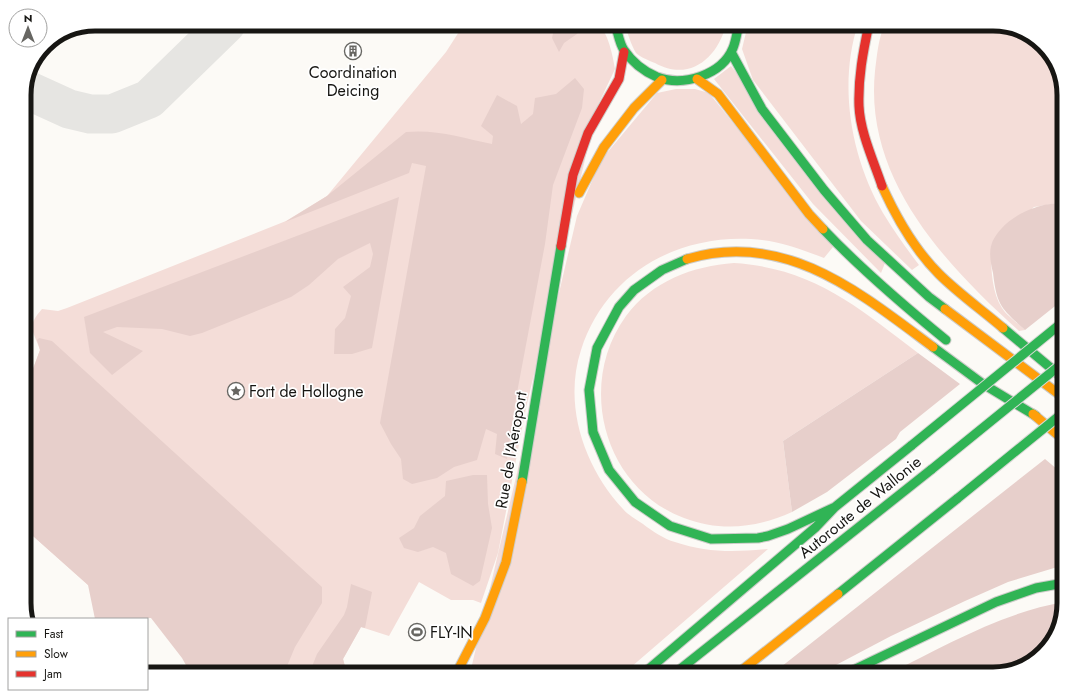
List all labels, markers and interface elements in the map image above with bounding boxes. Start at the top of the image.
north arrow [8,8,48,48]
text: N [24,10,32,26]
building icon: Coordination Deicing [343,41,363,61]
place label: Coordination Deicing [309,61,397,102]
place label: Fort de Hollogne [249,380,364,403]
place icon: Fort de Hollogne [226,381,246,401]
street label: Rue de l'Aéroport [489,390,533,510]
street label: Autoroute de Wallonie [794,450,926,564]
legend [8,618,148,690]
place label: FLY-IN [430,621,473,644]
sports icon: FLY-IN [407,622,427,642]
text: Fast [44,625,63,643]
text: Slow [44,645,69,663]
text: Jam [42,665,62,683]

